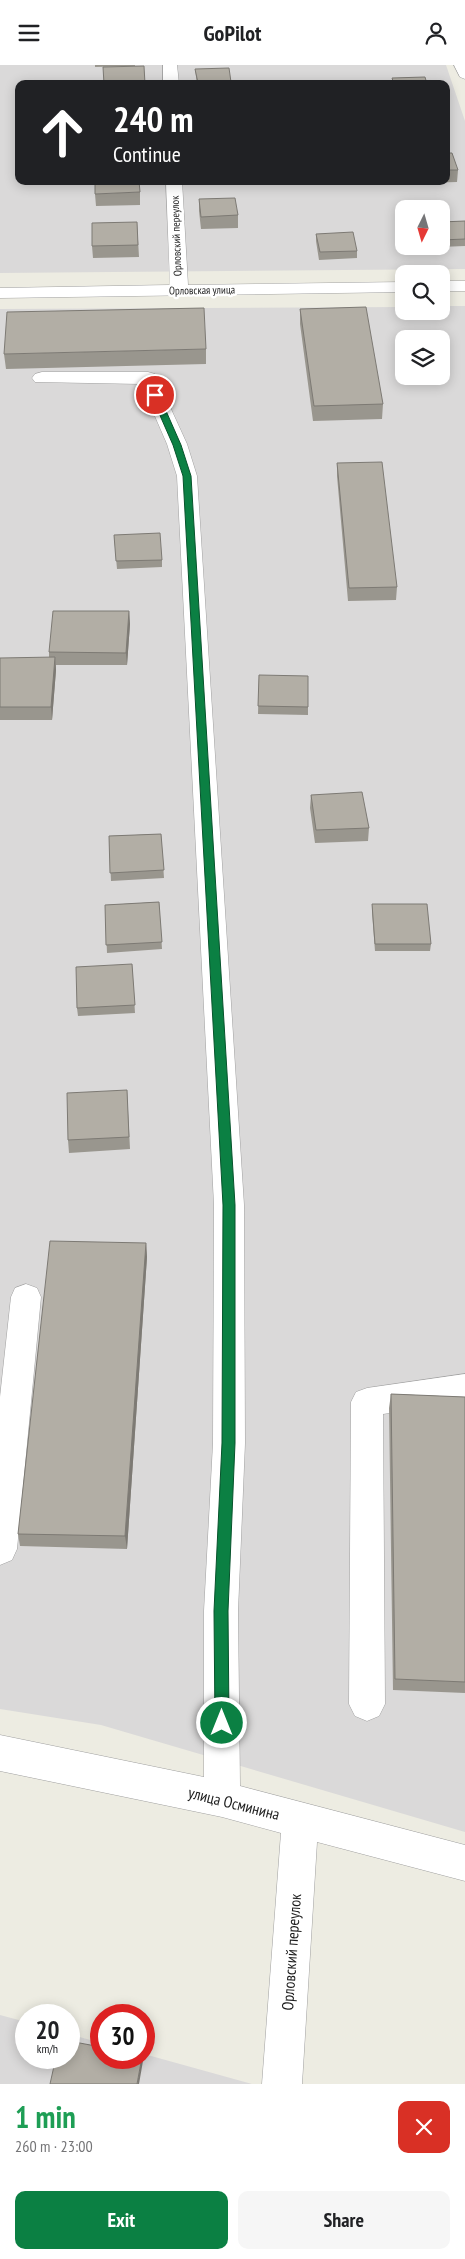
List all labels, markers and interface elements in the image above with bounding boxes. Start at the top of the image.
icon: menu [15,19,43,47]
text: GoPilot [204,19,261,47]
icon: person [422,19,450,47]
text: 240 m [113,96,194,142]
icon: ahead [30,100,95,165]
text: Continue [113,140,181,168]
street label: Орловский переулок [168,195,184,277]
north arrow [395,200,450,255]
map controls [395,200,450,385]
button: search [395,265,450,320]
street label: Орловская улица [169,282,235,298]
button: layers [395,330,450,385]
pin [134,374,176,416]
icon: arrive [141,381,169,409]
position arrow [195,1696,247,1748]
street label: улица Осминина [186,1782,282,1824]
street label: Орловский переулок [277,1892,305,2011]
speed limit sign: 30 [90,2004,155,2069]
text: 20 [36,2014,59,2046]
text: km/h [37,2041,58,2056]
text: 1 min [15,2097,76,2136]
button: close [398,2101,450,2153]
text: 260 m · 23:00 [15,2136,93,2156]
button: Exit [15,2191,228,2249]
button: Share [238,2191,450,2249]

